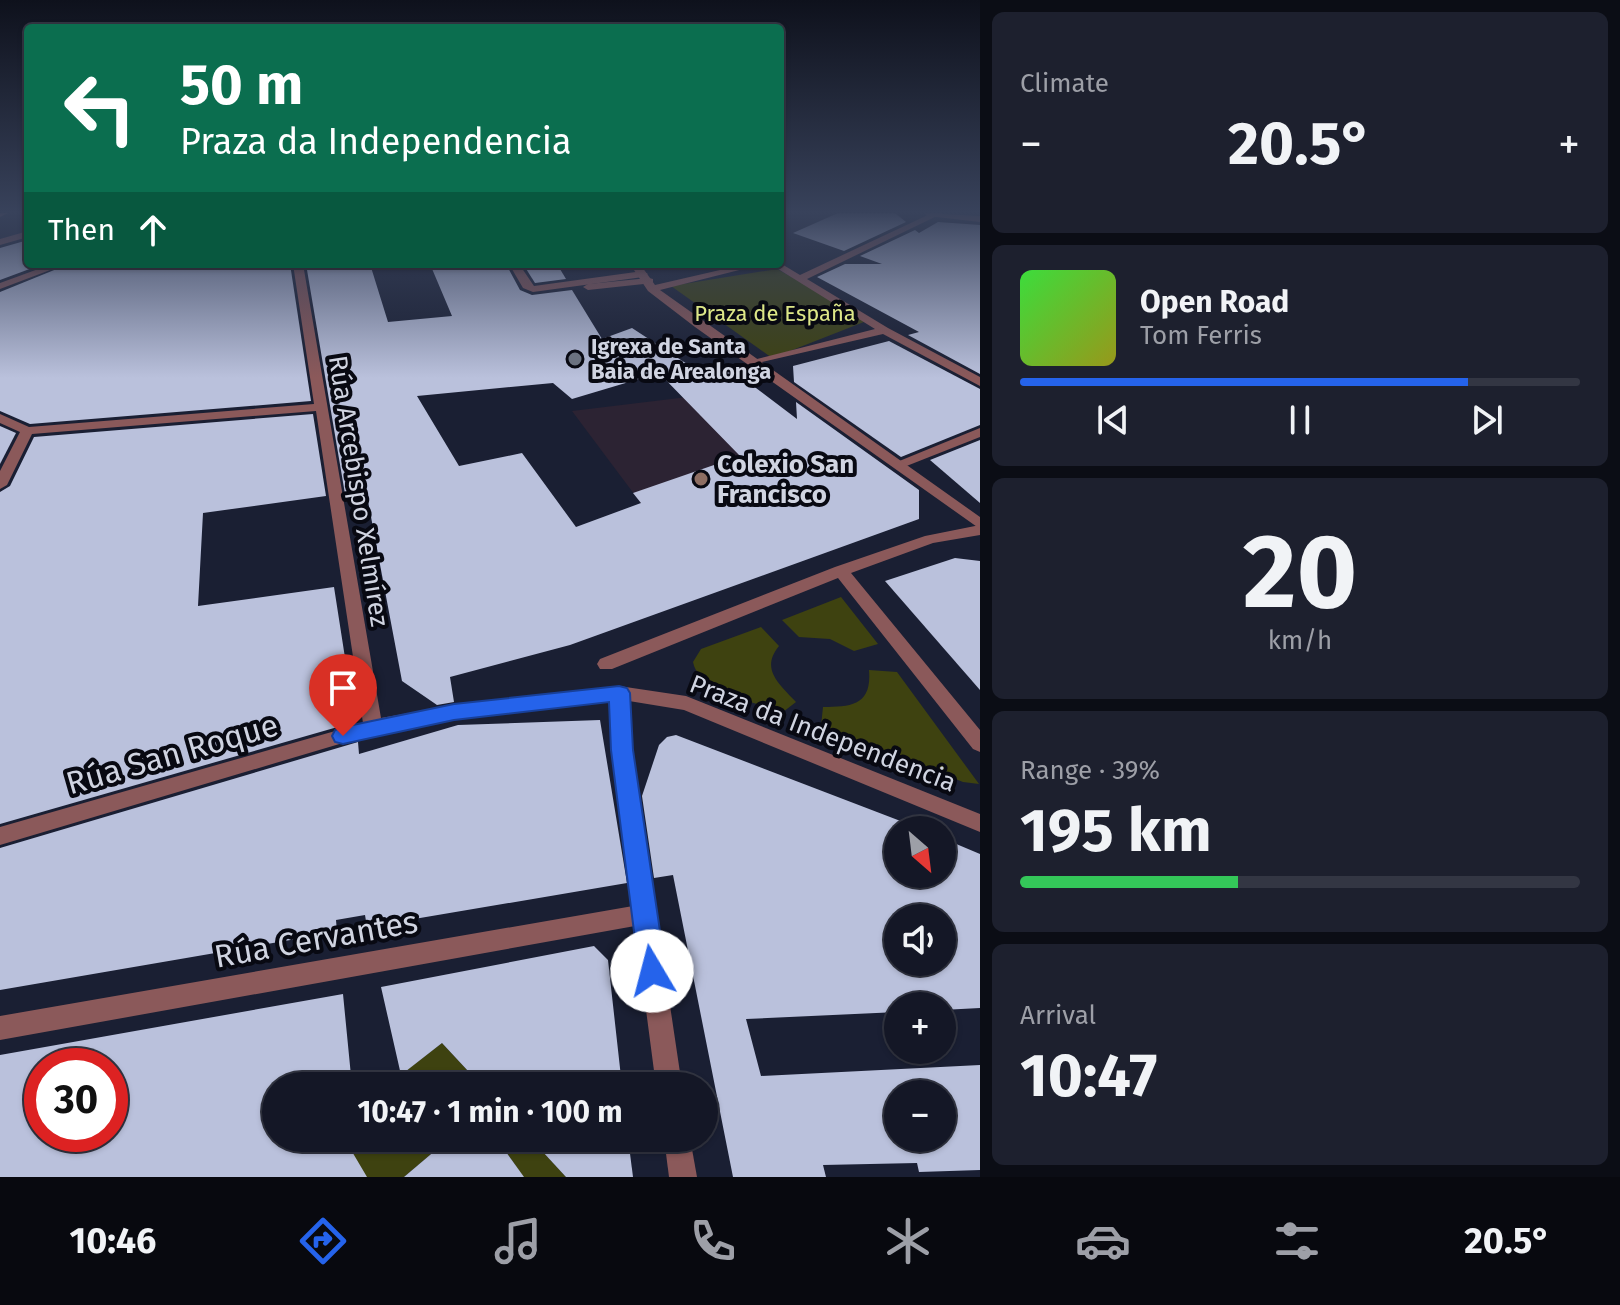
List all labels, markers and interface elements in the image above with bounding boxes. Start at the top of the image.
text: 50 m [180,52,303,119]
icon: left [48,56,152,160]
text: Climate [1020,68,1109,99]
text: 20.5° [1228,108,1372,180]
text: − [1020,118,1042,171]
text: + [1558,118,1580,171]
text: Praza da Independencia [180,120,572,164]
icon: ahead [131,208,175,252]
text: Then [48,212,115,248]
text: Open Road [1140,284,1289,320]
park label: Praza de España [694,300,856,327]
text: Tom Ferris [1140,320,1262,351]
place label: Igrexa de Santa Baia de Arealonga [591,333,771,385]
marker: Igrexa de Santa Baia de Arealonga [566,350,584,368]
street label: Rúa Arcebispo Xelmírez [322,353,395,629]
icon: previous [1091,398,1135,442]
icon: pause [1278,398,1322,442]
icon: next [1465,398,1509,442]
place label: Colexio San Francisco [717,449,854,510]
marker: Colexio San Francisco [692,470,710,488]
text: 20 [1243,510,1357,635]
text: km/h [1268,625,1332,656]
pin [309,654,377,736]
icon: arrive [321,666,365,710]
street label: Praza da Independencia [685,668,960,799]
street label: Rúa San Roque [62,706,282,802]
text: Range · 39% [1020,755,1160,786]
text: 195 km [1020,795,1212,867]
north arrow [884,816,956,888]
map controls [884,816,956,1152]
street label: Rúa Cervantes [211,902,421,976]
button: sound [884,904,956,976]
position arrow [610,929,694,1013]
button: + [884,992,956,1064]
text: Arrival [1020,1000,1096,1031]
text: 10:47 [1020,1040,1157,1112]
speed limit sign: 30 [24,1048,128,1152]
button: − [884,1080,956,1152]
text: 10:47 · 1 min · 100 m [357,1094,623,1130]
icon: directions [295,1213,351,1269]
icon: music [490,1213,546,1269]
icon: phone [685,1213,741,1269]
icon: climate [880,1213,936,1269]
icon: car [1075,1213,1131,1269]
icon: filters [1269,1213,1325,1269]
text: 10:46 [69,1219,156,1263]
text: 20.5° [1464,1219,1551,1263]

